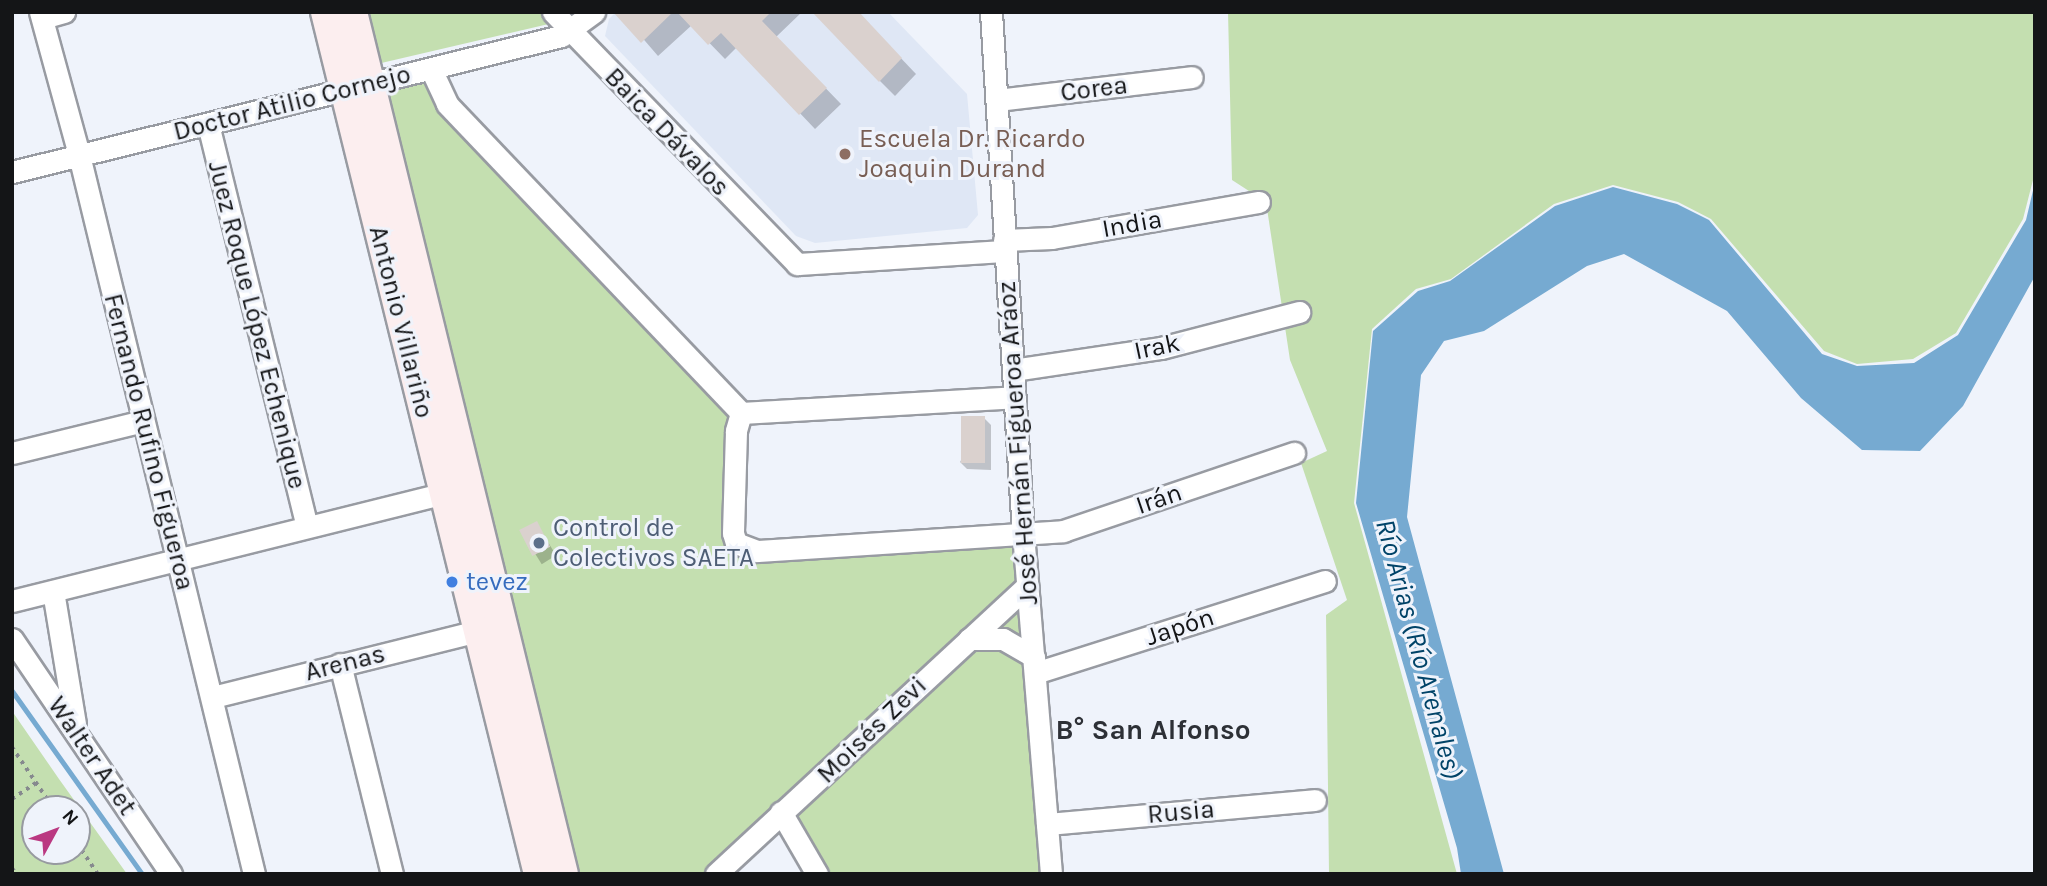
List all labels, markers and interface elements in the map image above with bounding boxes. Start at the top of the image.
street label: Doctor Atilio Cornejo [170,58,414,148]
street label: Baica Dávalos [598,61,736,203]
street label: Corea [1059,69,1129,109]
place label: Escuela Dr. Ricardo Joaquin Durand [859,123,1085,184]
marker: Escuela Dr. Ricardo Joaquin Durand [837,146,853,162]
street label: Juez Roque López Echenique [201,158,313,492]
street label: India [1100,203,1164,245]
street label: Antonio Villariño [362,223,440,421]
street label: José Hernán Figueroa Aráoz [991,280,1045,606]
street label: Fernando Rufino Figueroa [97,290,201,594]
street label: Irak [1131,327,1183,367]
street label: Irán [1132,477,1186,521]
place label: Control de Colectivos SAETA [553,512,754,574]
water label: Río Arias (Río Arenales) [1368,515,1470,783]
marker: Control de Colectivos SAETA [531,535,547,551]
place label: tevez [466,566,528,598]
marker: tevez [444,574,460,590]
street label: Japón [1142,601,1218,653]
street label: Arenas [302,638,388,688]
street label: Moisés Zevi [811,670,933,790]
street label: Walter Adet [41,691,143,821]
district label: B° San Alfonso [1055,713,1251,747]
street label: Rusia [1146,794,1216,830]
north arrow [21,795,91,865]
text: N [58,805,83,830]

